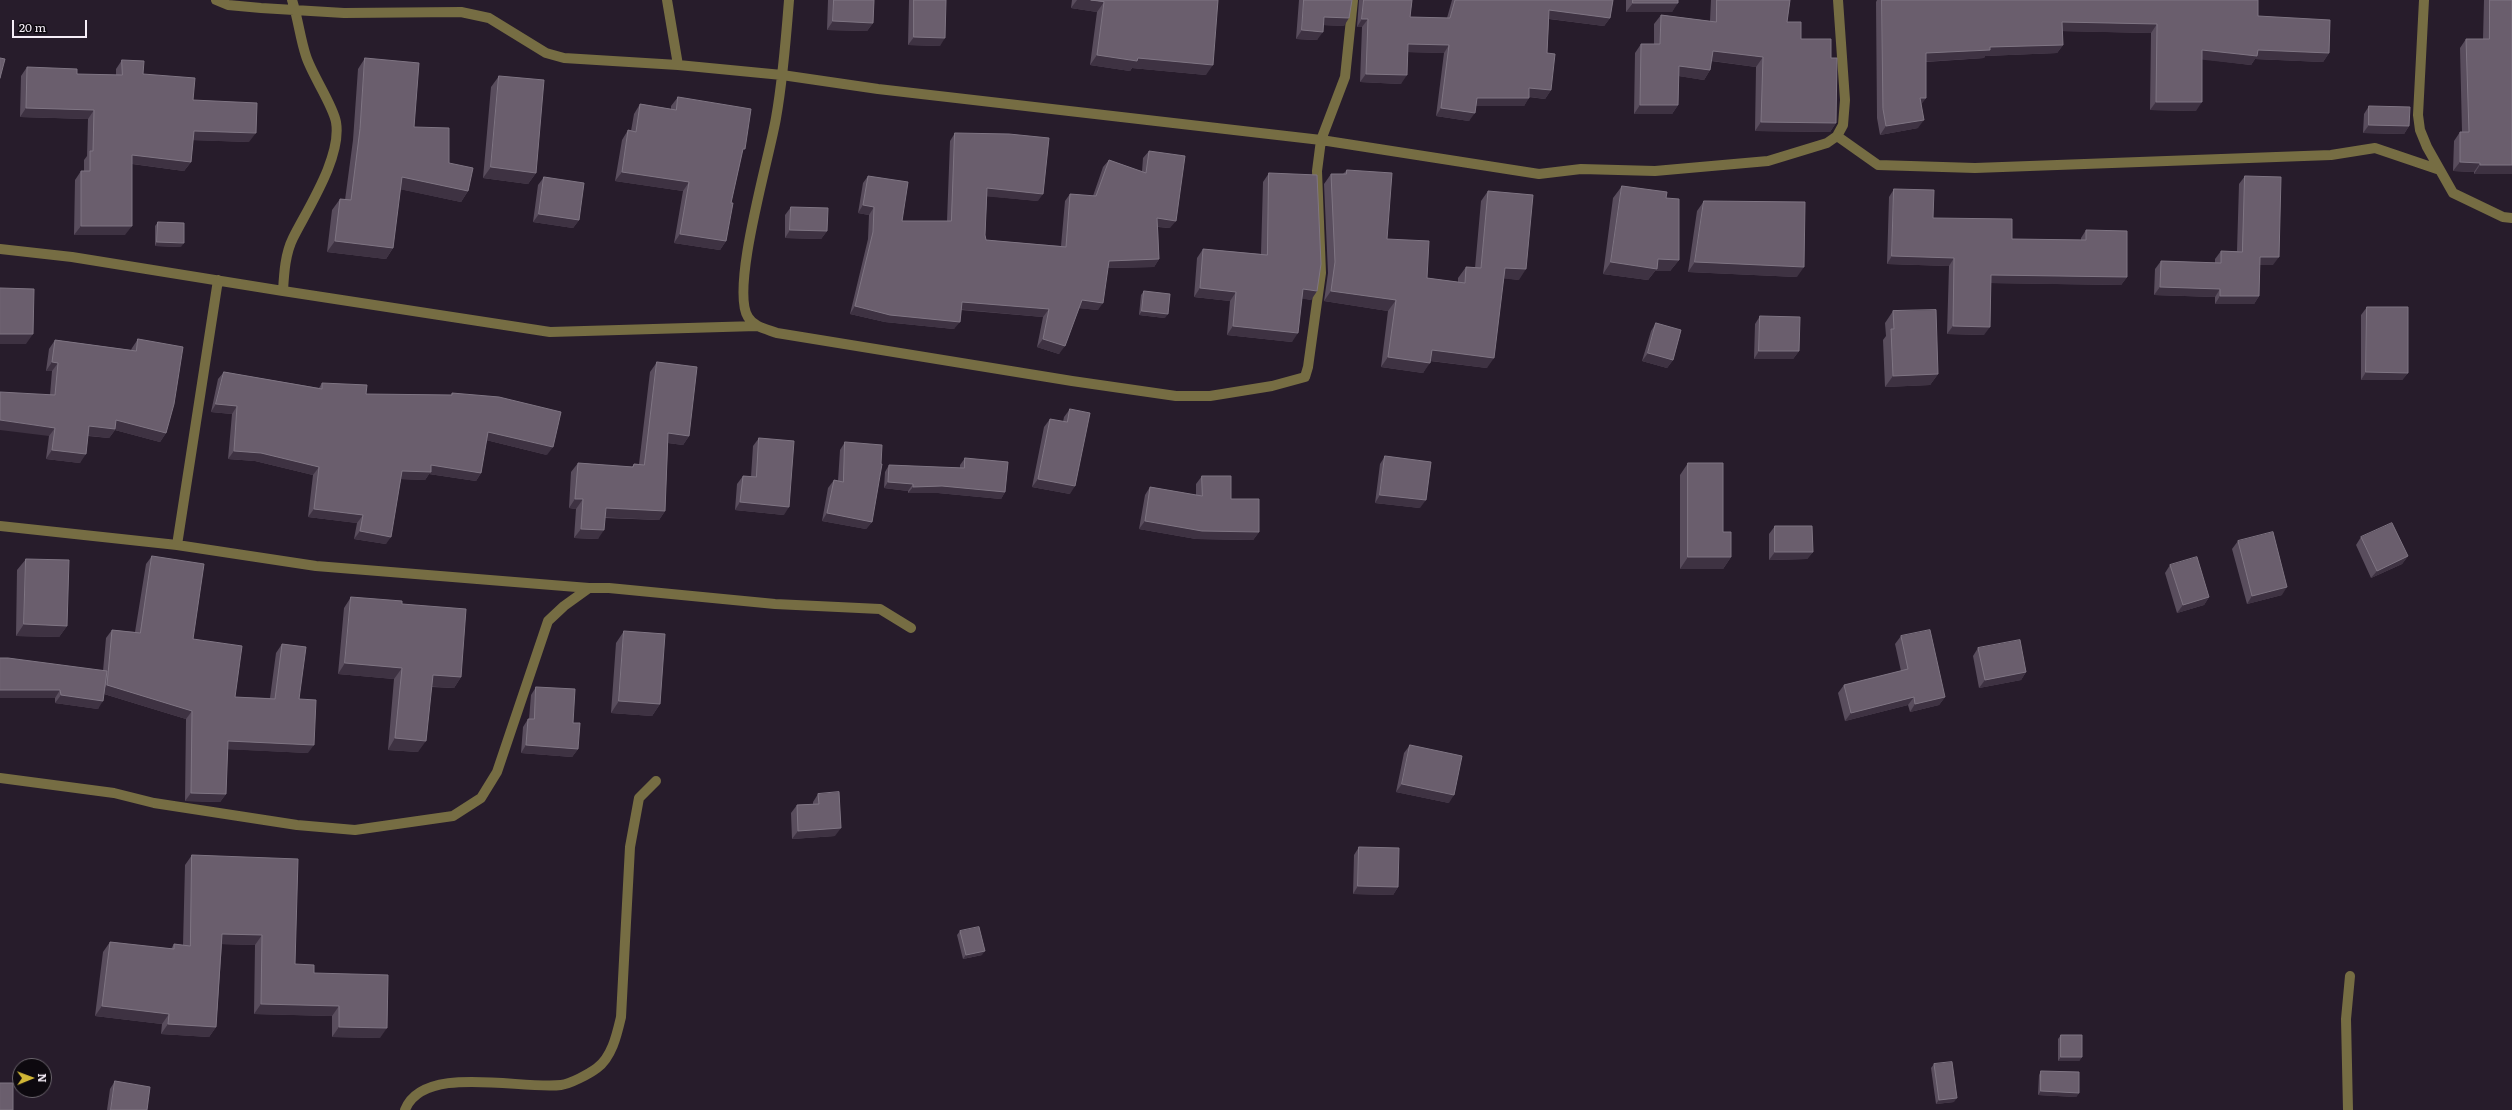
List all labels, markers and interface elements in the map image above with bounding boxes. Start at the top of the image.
scale bar [14,12,89,38]
text: 20 m [19,18,46,36]
north arrow [12,1058,52,1098]
text: N [35,1073,51,1083]

